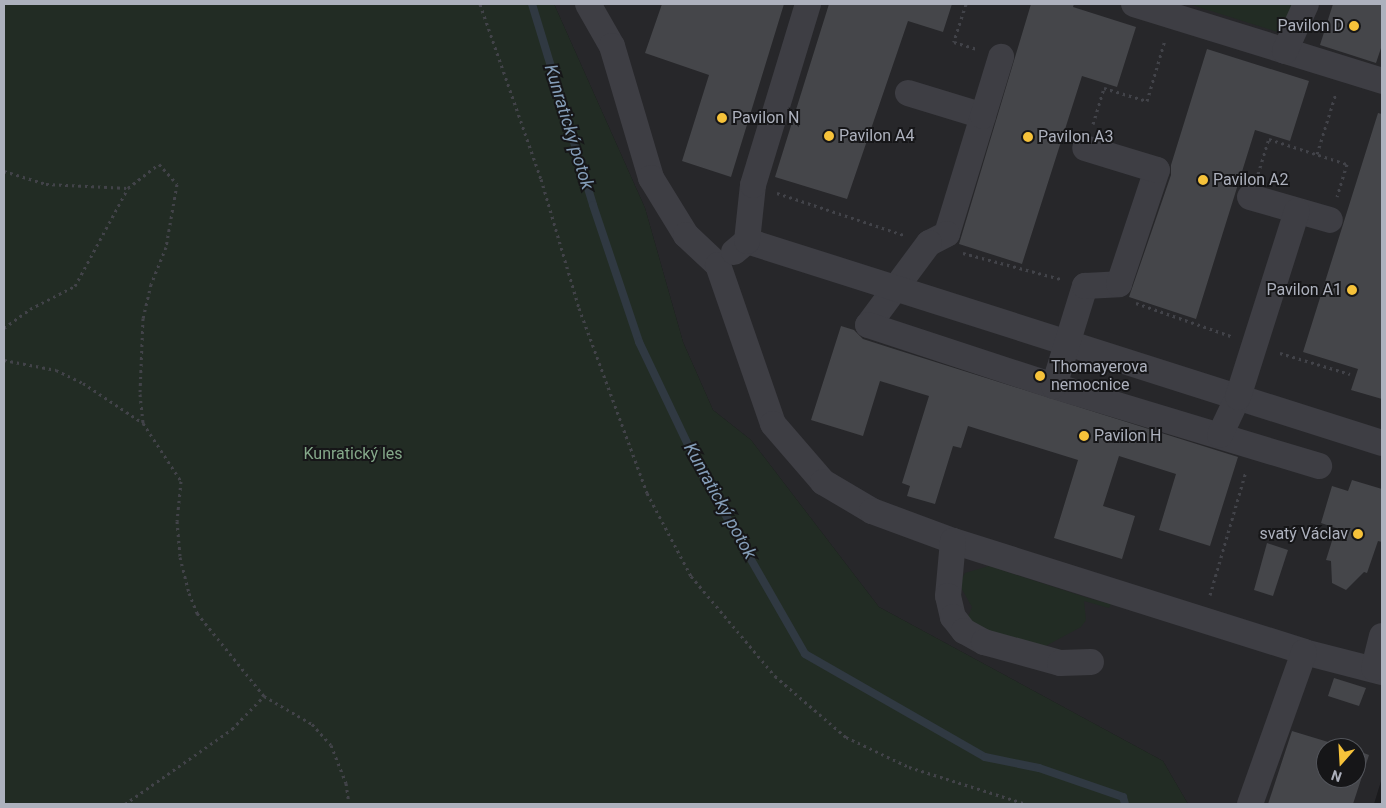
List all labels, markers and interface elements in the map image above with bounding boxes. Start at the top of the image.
place label: Pavilon D [1277,16,1344,36]
marker: Pavilon D [1348,20,1360,32]
water label: Kunratický potok [540,62,598,192]
place label: Pavilon N [732,108,799,128]
marker: Pavilon N [716,112,728,124]
place label: Pavilon A4 [839,126,914,146]
place label: Pavilon A3 [1038,127,1113,147]
marker: Pavilon A4 [823,130,835,142]
marker: Pavilon A3 [1022,131,1034,143]
place label: Pavilon A2 [1213,170,1288,190]
marker: Pavilon A2 [1197,174,1209,186]
place label: Pavilon A1 [1267,280,1342,300]
marker: Pavilon A1 [1346,284,1358,296]
place label: Thomayerova nemocnice [1051,357,1148,395]
marker: Thomayerova nemocnice [1033,369,1047,383]
place label: Pavilon H [1094,426,1161,446]
marker: Pavilon H [1078,430,1090,442]
water label: Kunratický potok [679,439,761,563]
park label: Kunratický les [303,444,403,464]
place label: svatý Václav [1260,524,1348,544]
marker: svatý Václav [1352,528,1364,540]
north arrow [1316,738,1366,788]
text: N [1329,767,1344,785]

